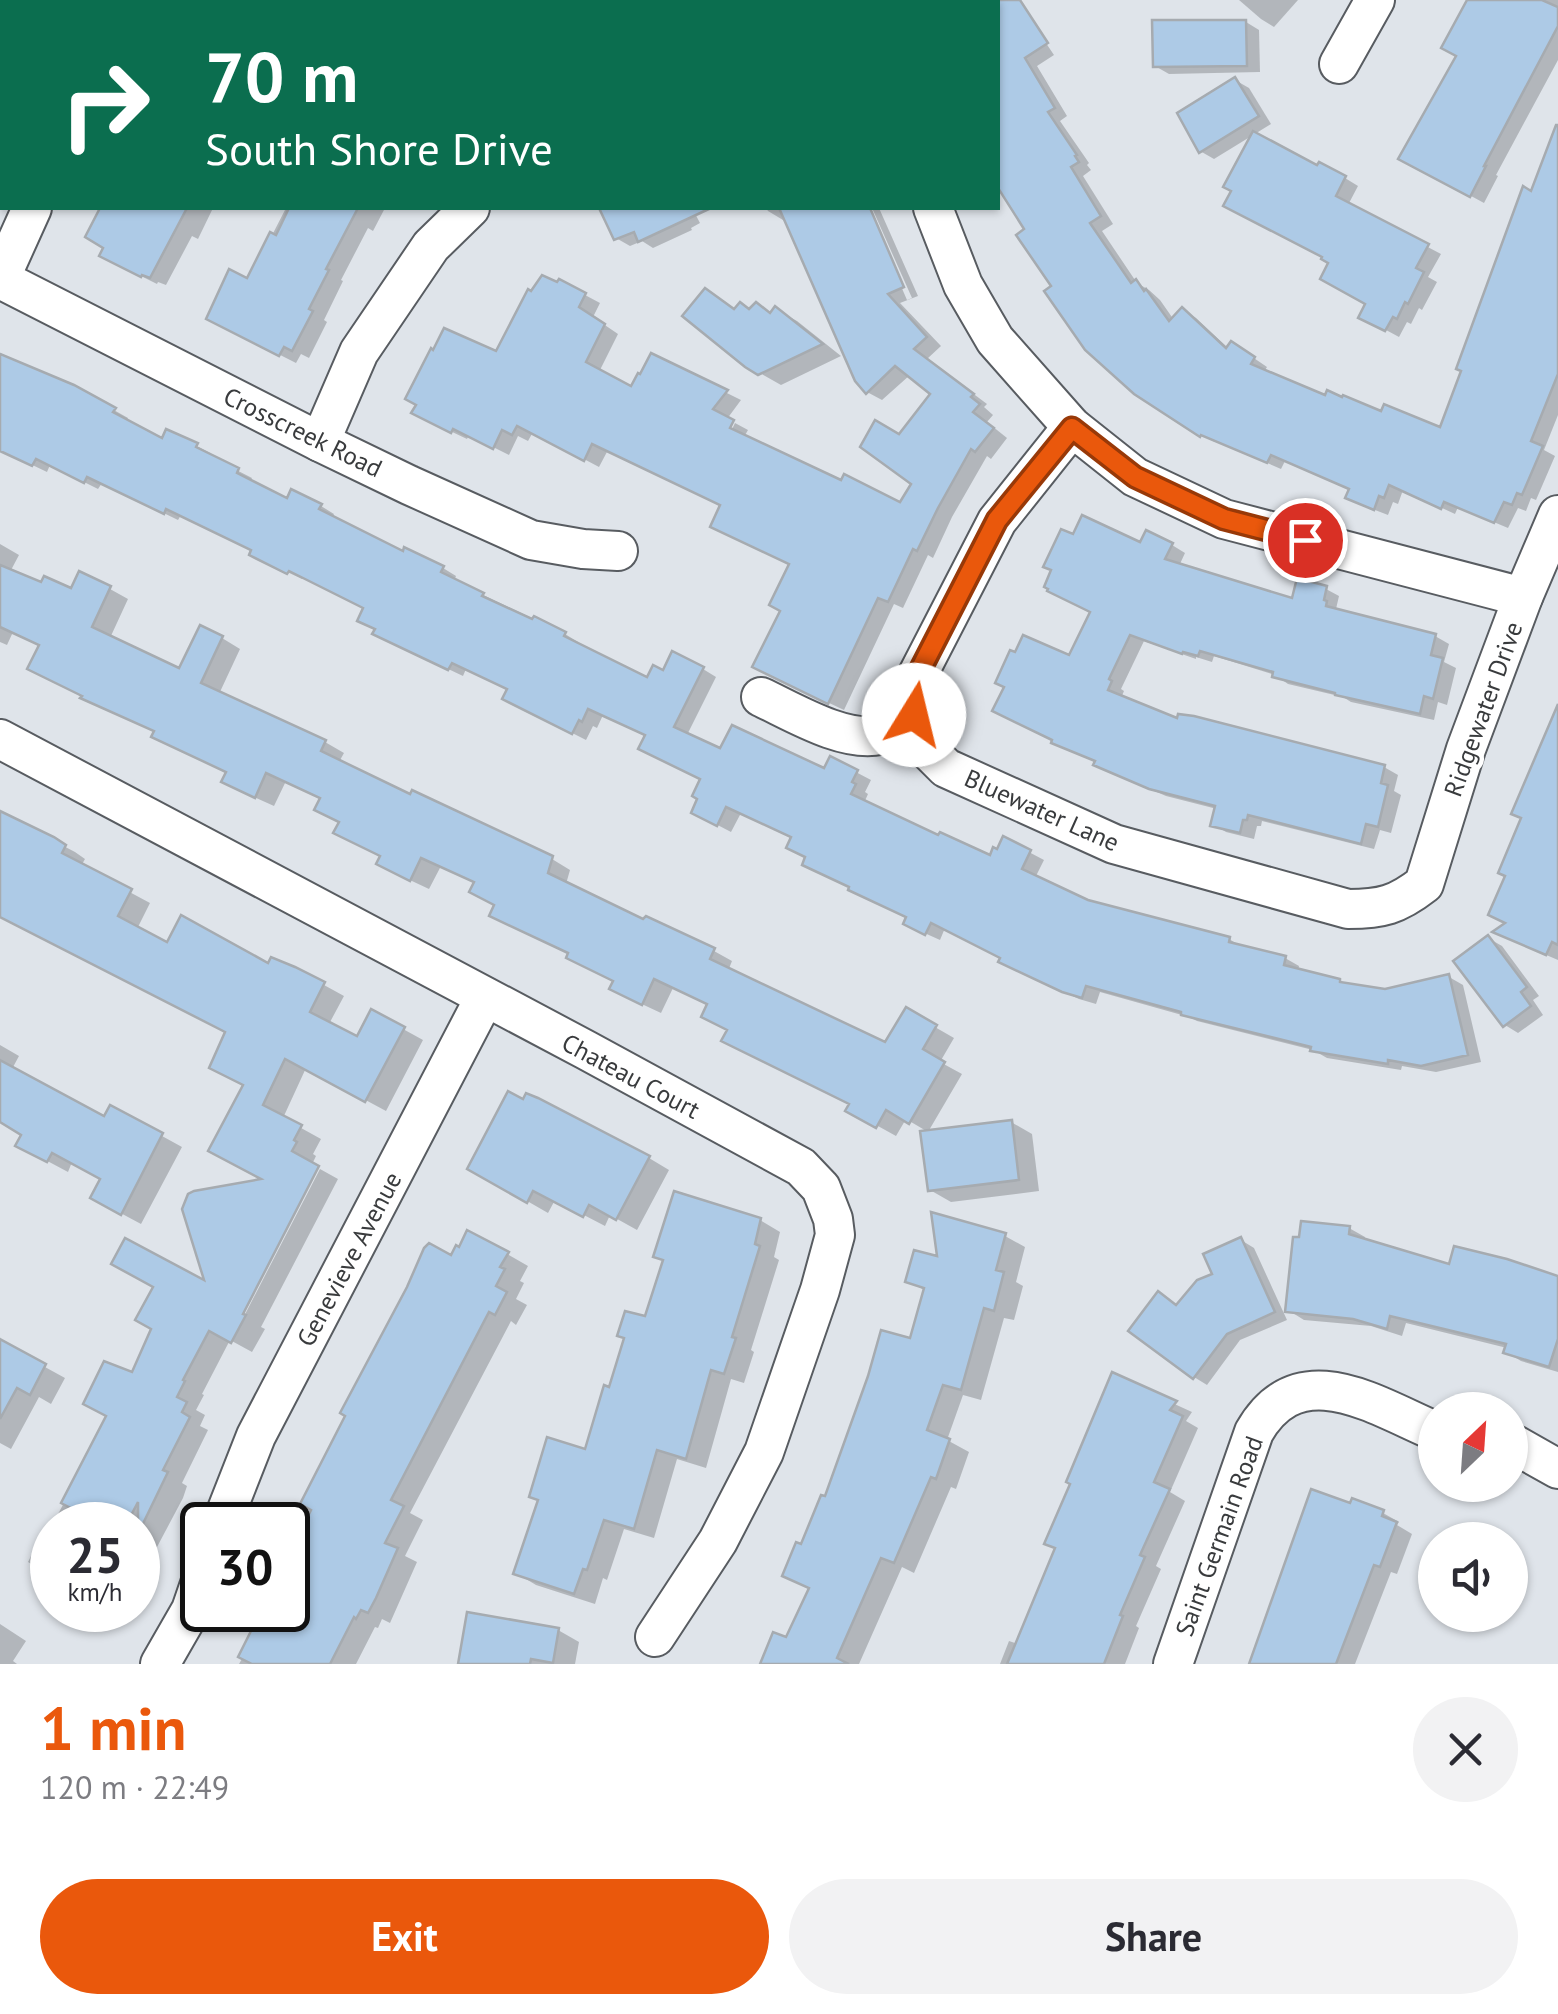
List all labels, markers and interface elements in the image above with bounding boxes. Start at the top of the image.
text: 70 m [205,31,358,121]
icon: right [40,40,170,170]
text: South Shore Drive [205,119,553,177]
street label: Crosscreek Road [218,380,388,484]
pin [1263,498,1348,583]
icon: arrive [1278,513,1333,568]
street label: Ridgewater Drive [1437,617,1529,801]
position arrow [862,663,966,767]
street label: Bluewater Lane [960,762,1124,858]
street label: Chateau Court [556,1026,706,1126]
street label: Genevieve Avenue [290,1166,408,1352]
north arrow [1418,1392,1528,1502]
map controls [1418,1392,1528,1632]
street label: Saint Germain Road [1168,1432,1270,1640]
speed limit sign: 30 [180,1502,310,1632]
text: 25 [67,1522,123,1587]
button: sound [1418,1522,1528,1632]
text: km/h [68,1576,122,1608]
text: 1 min [40,1689,186,1767]
button: close [1413,1697,1518,1802]
text: 120 m · 22:49 [40,1766,229,1808]
button: Exit [40,1879,769,1994]
button: Share [789,1879,1518,1994]

